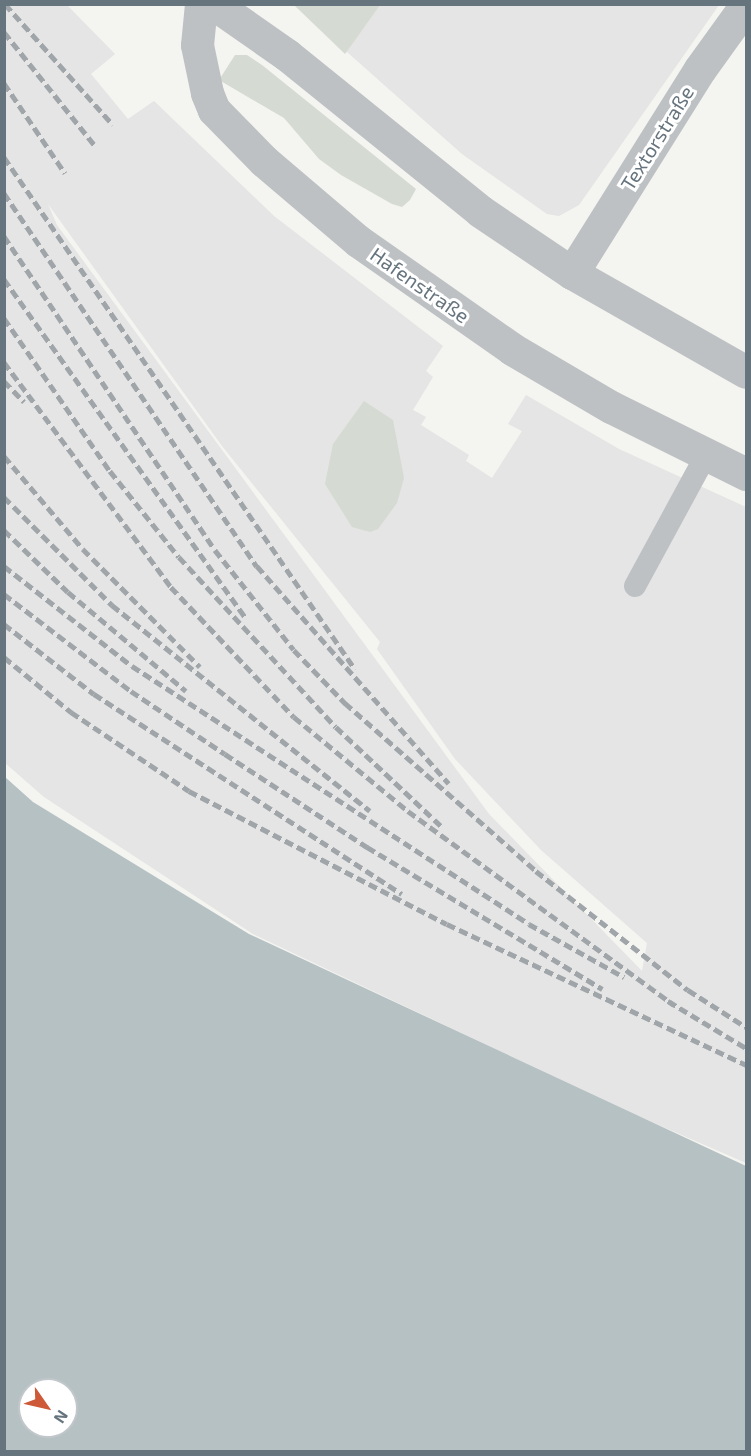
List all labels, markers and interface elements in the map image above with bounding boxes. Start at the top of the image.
street label: Textorstraße [615,81,699,195]
street label: Hafenstraße [366,242,474,328]
north arrow [18,1378,78,1438]
text: N [51,1407,73,1427]

